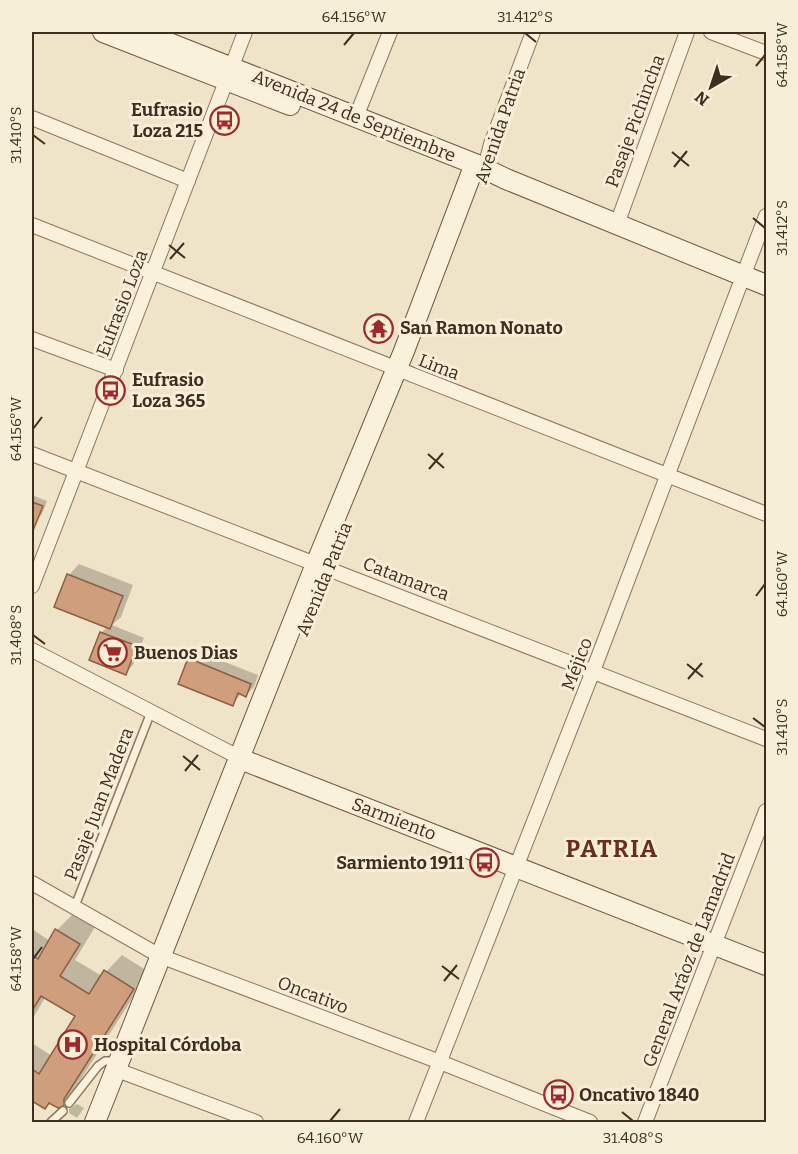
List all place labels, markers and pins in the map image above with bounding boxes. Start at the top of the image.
place label: Eufrasio Loza 215 [131,99,203,142]
bus stop icon: Eufrasio Loza 215 [208,104,240,136]
temple icon: San Ramon Nonato [363,312,395,344]
place label: San Ramon Nonato [400,317,563,339]
place label: Eufrasio Loza 365 [132,369,205,412]
bus stop icon: Eufrasio Loza 365 [95,374,127,406]
supermarket icon: Buenos Dias [97,637,129,669]
place label: Buenos Dias [134,642,238,664]
bus stop icon: Sarmiento 1911 [469,847,501,879]
place label: Sarmiento 1911 [336,852,464,874]
hospital icon: Hospital Córdoba [57,1029,89,1061]
place label: Hospital Córdoba [94,1034,241,1056]
bus stop icon: Oncativo 1840 [542,1079,574,1111]
place label: Oncativo 1840 [579,1084,699,1106]

